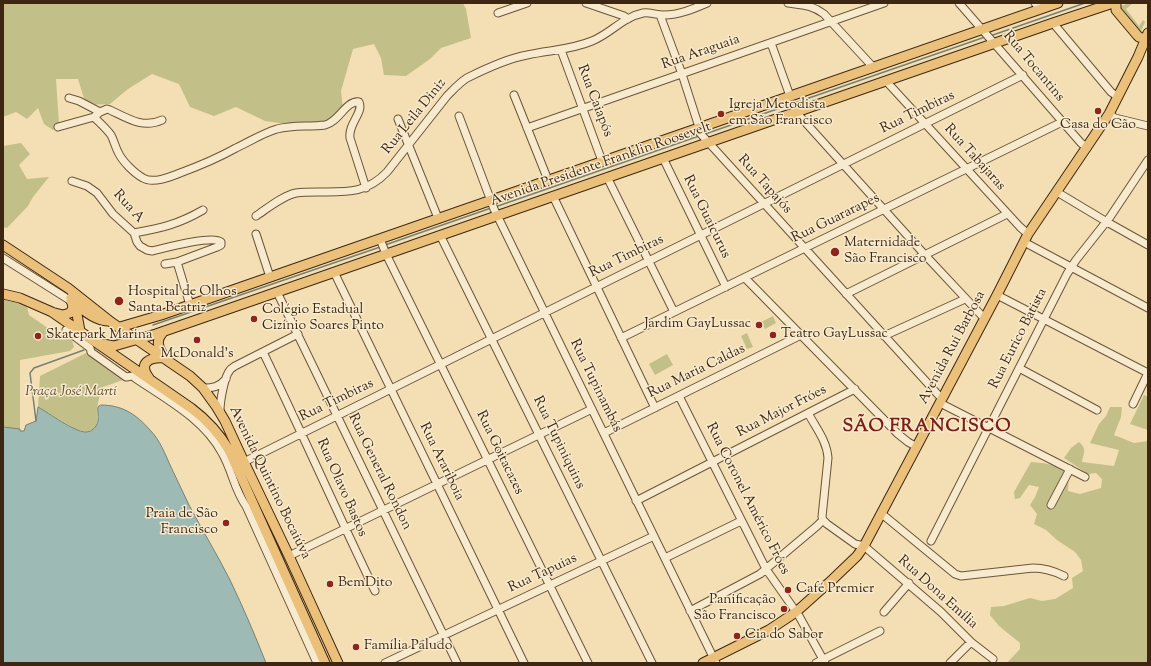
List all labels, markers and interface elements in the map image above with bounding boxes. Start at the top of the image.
street label: Rua Tocantins [999,28,1067,106]
street label: Rua Araguaia [660,32,742,74]
street label: Rua Caiapós [573,63,615,139]
street label: Rua Leila Diniz [380,76,450,158]
street label: Rua Timbiras [878,88,958,138]
place label: Igreja Metodista em São Francisco [729,98,833,130]
marker: Casa do Cão [1093,106,1103,116]
marker: Igreja Metodista em São Francisco [716,109,726,119]
place label: Casa do Cão [1060,118,1136,134]
street label: Avenida Presidente Franklin Roosevelt [489,119,713,211]
street label: Rua Tabajaras [940,121,1008,195]
street label: Rua Tapajós [733,152,795,218]
street label: Rua Guaicurus [679,173,733,261]
street label: Rua A [109,187,147,227]
street label: Rua Guararapes [789,190,883,248]
street label: Rua Timbiras [587,232,667,282]
place label: Maternidade São Francisco [844,236,926,268]
marker: Maternidade São Francisco [829,246,841,258]
place label: Hospital de Olhos Santa Beatriz [128,285,236,318]
street label: Rua Eurico Batista [986,286,1052,392]
street label: Avenida Rui Barbosa [916,289,990,407]
marker: Hospital de Olhos Santa Beatriz [113,295,125,307]
place label: Colégio Estadual Cizínio Soares Pinto [262,303,384,336]
marker: Colégio Estadual Cizínio Soares Pinto [249,314,259,324]
place label: Jardim GayLussac [644,317,751,333]
marker: Jardim GayLussac [754,320,764,330]
place label: Teatro GayLussac [781,327,888,343]
place label: Skatepark Marina [46,328,152,344]
marker: Teatro GayLussac [768,330,778,340]
marker: Skatepark Marina [33,331,43,341]
marker: McDonald's [192,335,202,345]
street label: Rua Tupinambás [565,337,625,435]
street label: Rua Maria Caldas [646,341,748,403]
place label: McDonald's [161,347,233,363]
street label: Rua Timbiras [297,376,377,426]
street label: Rua Major Fróes [734,382,830,442]
park label: Praça José Martí [25,385,117,401]
street label: Rua Tupiniquins [528,394,588,492]
street label: Avenida Quintino Bocaiúva [225,404,313,562]
street label: Rua Goitacazes [471,408,527,498]
street label: Rua General Rondon [344,411,414,533]
district label: SÃO FRANCISCO [842,417,1012,439]
street label: Rua Arariboia [415,420,467,504]
street label: Rua Coronel Américo Fróes [701,420,793,578]
street label: Rua Olavo Bastos [312,436,370,540]
place label: Praia de São Francisco [146,507,218,540]
marker: Praia de São Francisco [221,518,231,528]
street label: Rua Tapuias [506,551,580,597]
street label: Rua Dona Emília [893,553,981,633]
place label: BemDito [338,576,392,592]
marker: BemDito [325,579,335,589]
place label: Café Premier [796,582,874,598]
marker: Café Premier [783,585,793,595]
place label: Panificação São Francisco [694,593,776,626]
marker: Panificação São Francisco [779,604,789,614]
place label: Cia do Sabor [745,628,823,644]
marker: Cia do Sabor [732,631,742,641]
place label: Família Paludo [364,639,452,655]
marker: Família Paludo [351,642,361,652]

